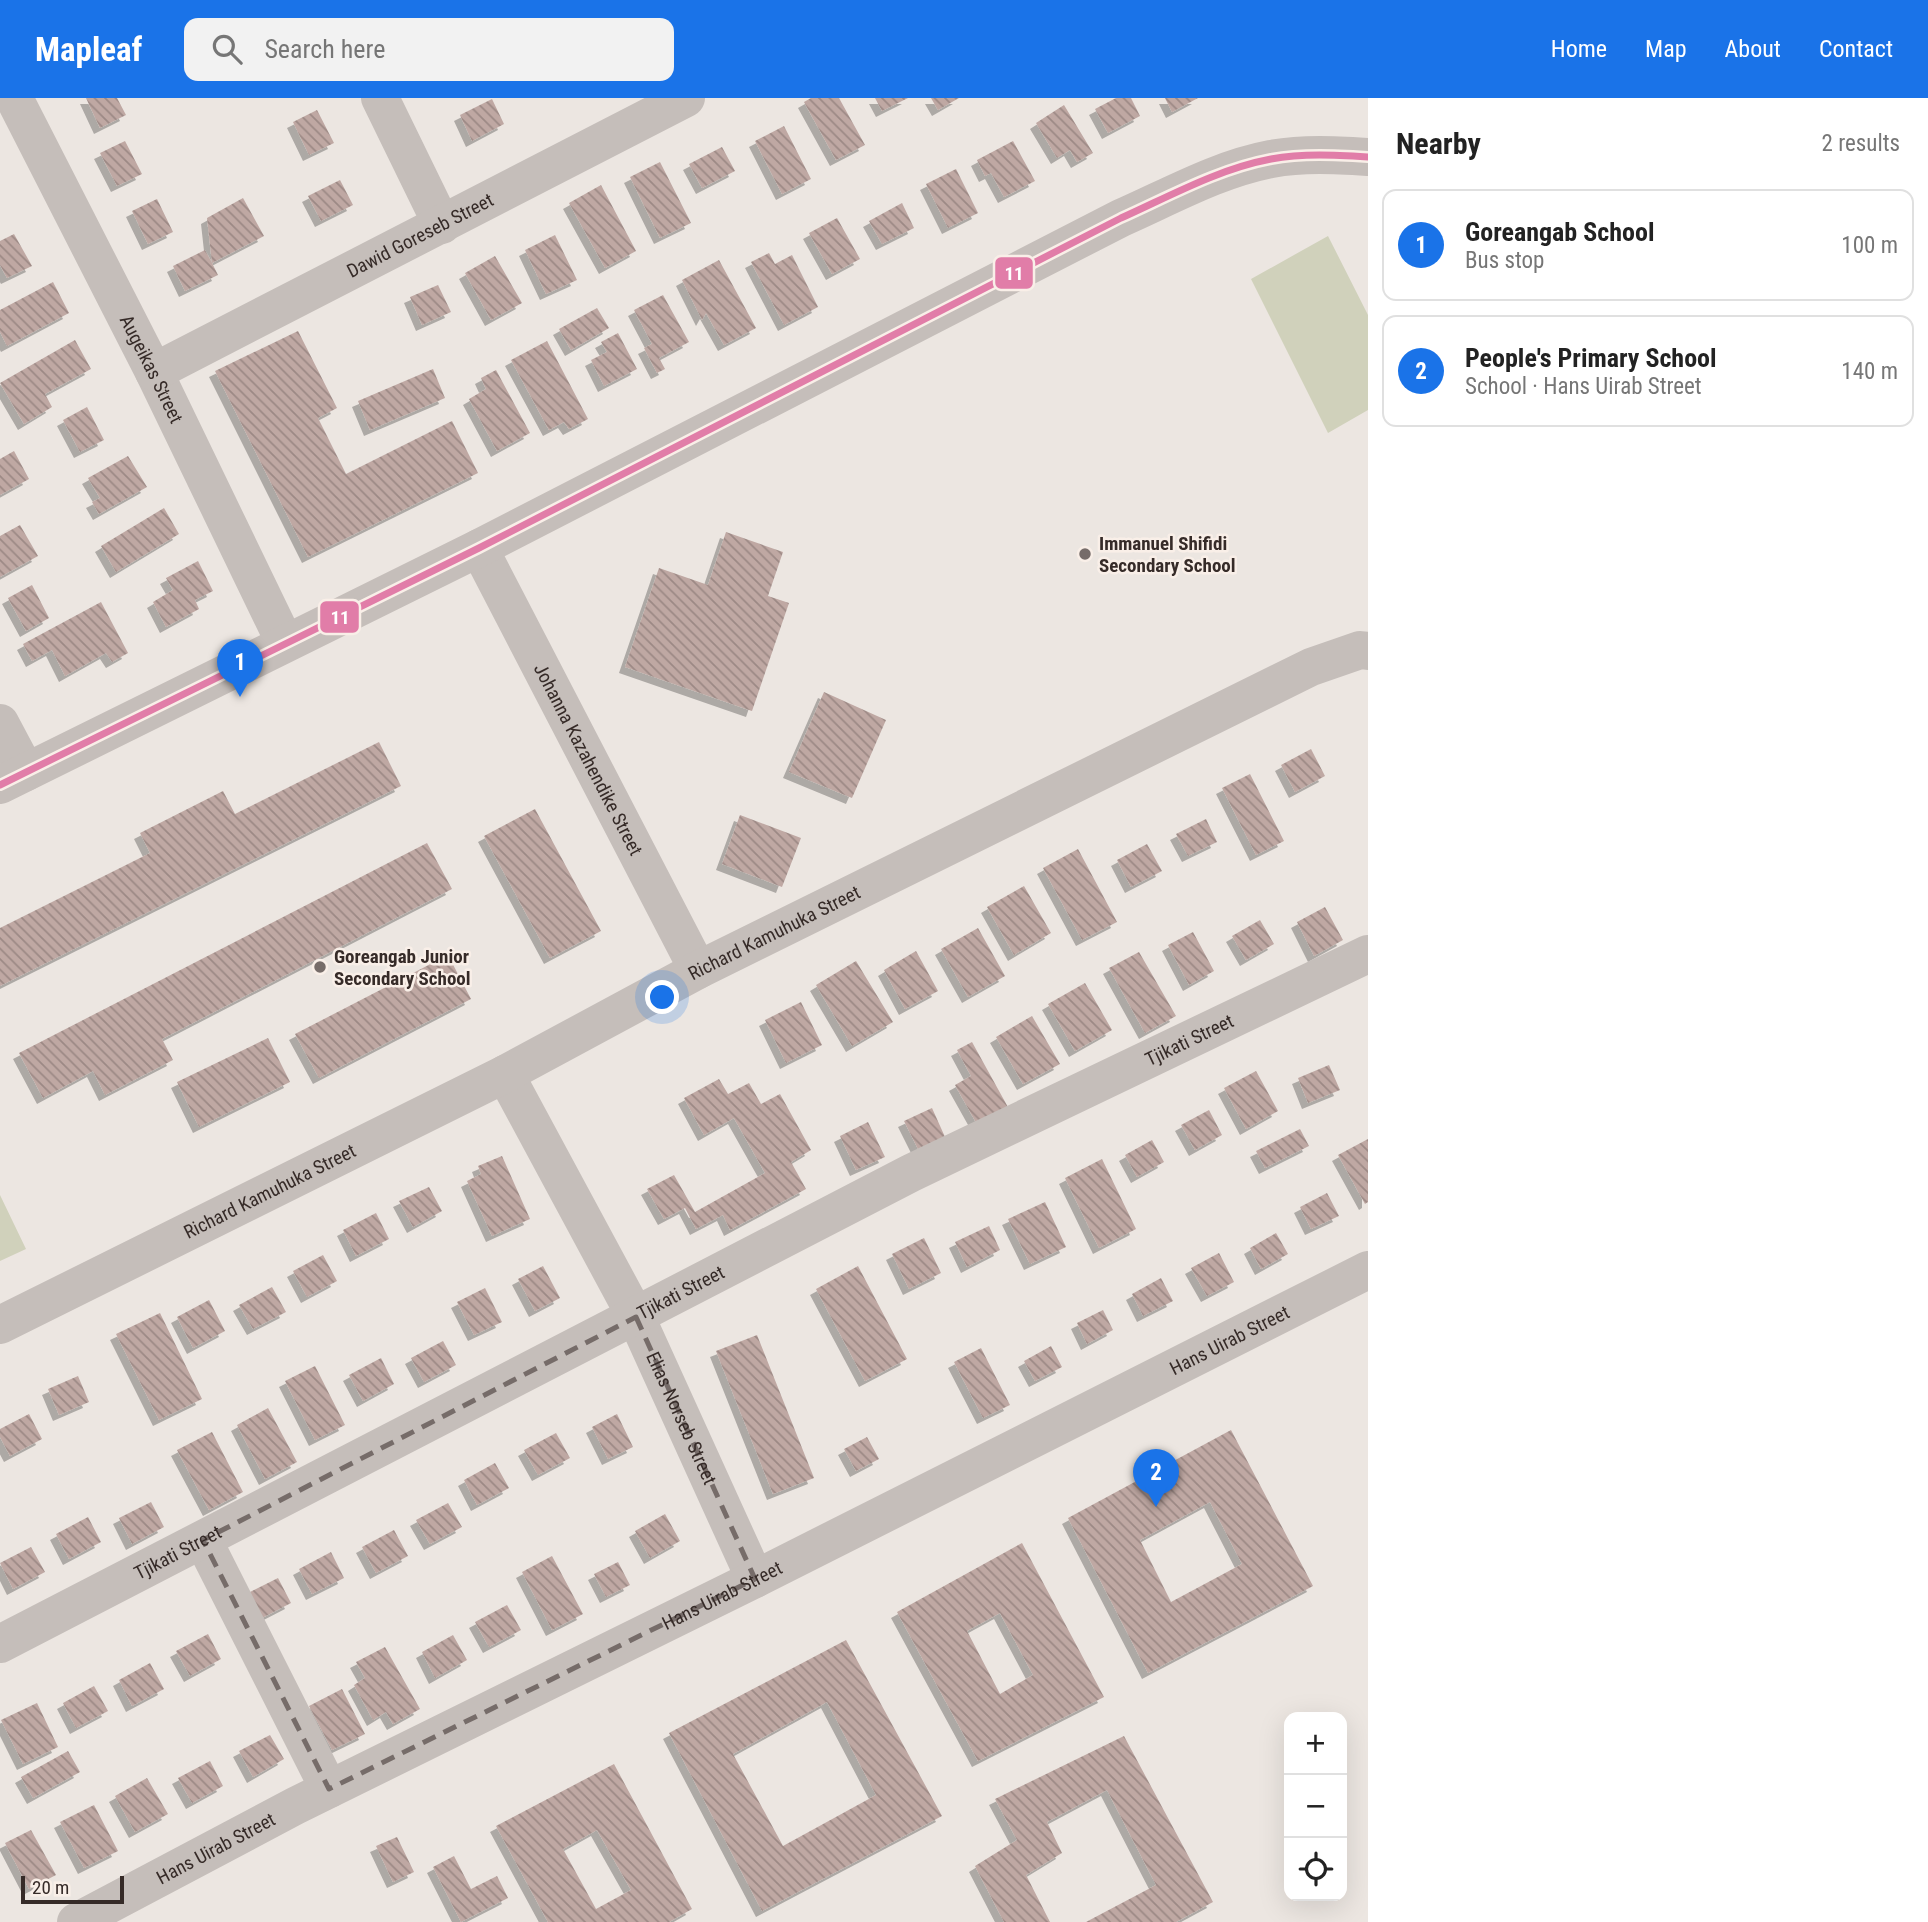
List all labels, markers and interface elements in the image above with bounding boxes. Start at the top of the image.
search box [184,18,674,81]
text: Mapleaf [35,30,142,69]
icon: search [208,30,246,68]
text: Search here [264,34,385,64]
text: Home [1551,35,1607,63]
text: Map [1645,35,1687,63]
text: About [1725,35,1781,63]
text: Contact [1819,35,1893,63]
text: Nearby [1396,126,1481,161]
text: 2 results [1822,130,1900,157]
street label: Dawid Goreseb Street [343,188,497,283]
text: Goreangab School [1465,217,1654,247]
text: 1 [1415,232,1427,259]
text: 100 m [1841,232,1898,259]
text: Bus stop [1465,247,1544,274]
line badge: 11 [994,256,1034,290]
text: 11 [1004,262,1024,285]
street label: Augeikas Street [115,311,188,427]
text: People's Primary School [1465,343,1717,373]
text: 2 [1415,358,1427,385]
text: 140 m [1841,358,1898,385]
text: School · Hans Uirab Street [1465,373,1702,400]
place label: Immanuel Shifidi Secondary School [1099,532,1236,577]
marker: Immanuel Shifidi Secondary School [1077,546,1093,562]
line badge: 11 [319,600,360,634]
text: 11 [330,606,350,629]
pin: 1 [217,639,263,697]
street label: Johanna Kazahendike Street [529,660,647,859]
street label: Richard Kamuhuka Street [684,881,864,985]
place label: Goreangab Junior Secondary School [334,945,471,990]
marker: Goreangab Junior Secondary School [312,959,328,975]
your location [645,980,679,1014]
street label: Tjikati Street [1142,1009,1237,1071]
street label: Richard Kamuhuka Street [180,1139,359,1244]
street label: Tjikati Street [633,1261,728,1325]
street label: Hans Uirab Street [1166,1301,1293,1380]
street label: Elias Norseb Street [641,1348,722,1488]
pin: 2 [1133,1449,1179,1507]
street label: Tjikati Street [130,1521,225,1585]
street label: Hans Uirab Street [658,1556,786,1635]
map controls [1284,1712,1347,1901]
button: + [1284,1712,1347,1775]
button: − [1284,1775,1347,1838]
street label: Hans Uirab Street [153,1808,279,1889]
button: locate [1284,1838,1347,1901]
scale bar [21,1873,124,1905]
text: 20 m [32,1876,69,1899]

